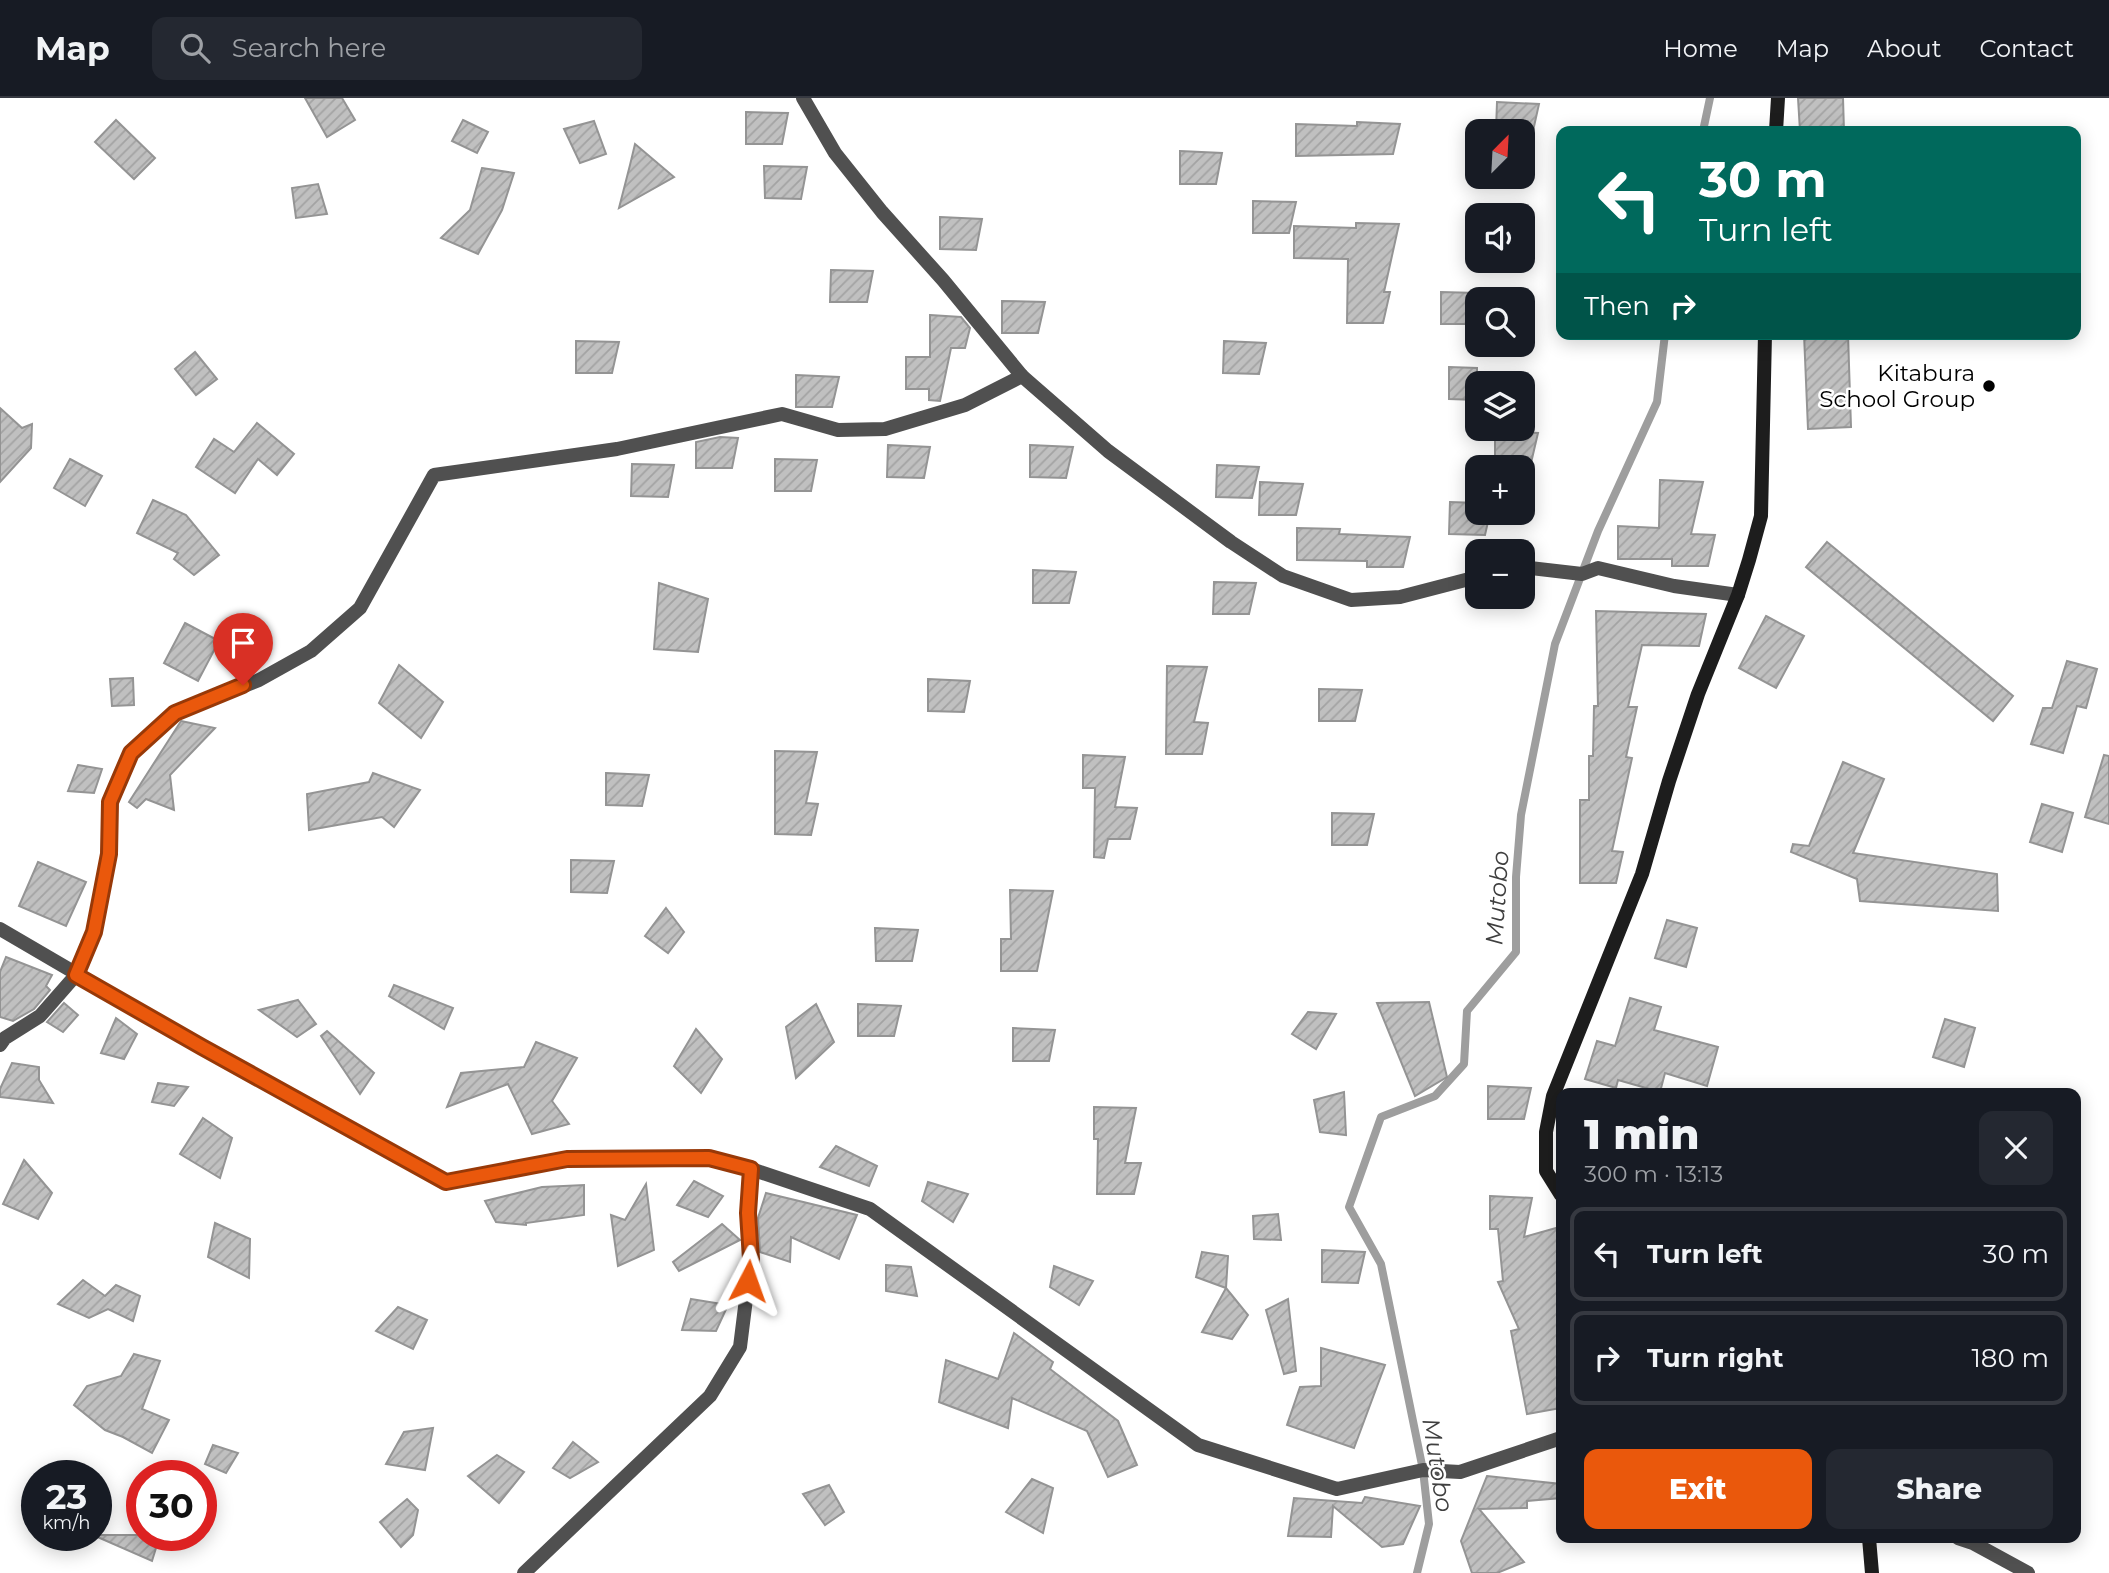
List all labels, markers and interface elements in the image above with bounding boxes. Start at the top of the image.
search box [152,17,642,80]
text: Map [35,28,110,68]
icon: search [176,29,214,67]
text: Search here [232,32,386,64]
text: Home [1663,34,1738,63]
text: Map [1776,34,1829,63]
text: About [1867,34,1941,63]
text: Contact [1979,34,2074,63]
north arrow [1465,119,1535,189]
map controls [1465,119,1535,609]
text: 30 m [1699,150,1827,209]
icon: left [1584,154,1675,245]
button: sound [1465,203,1535,273]
text: Turn left [1699,210,1833,249]
button: search [1465,287,1535,357]
icon: right [1664,287,1702,325]
text: Then [1584,290,1650,322]
place label: Kitabura School Group [1819,359,1975,413]
button: layers [1465,371,1535,441]
marker: Kitabura School Group [1981,378,1997,394]
button: + [1465,455,1535,525]
button: − [1465,539,1535,609]
pin [213,613,273,685]
icon: arrive [224,624,262,662]
water label: Mutobo [1479,850,1515,946]
text: 1 min [1584,1108,1700,1160]
button: close [1979,1111,2053,1185]
text: 300 m · 13:13 [1584,1160,1723,1188]
icon: left [1588,1235,1626,1273]
text: Turn left [1647,1238,1763,1270]
text: 30 m [1983,1238,2049,1270]
position arrow [711,1244,785,1318]
icon: right [1588,1339,1626,1377]
text: Turn right [1647,1342,1783,1374]
text: 180 m [1971,1342,2049,1374]
water label: Mutobo [1416,1416,1460,1514]
button: Exit [1584,1449,1812,1529]
button: Share [1826,1449,2053,1529]
speed limit sign: 30 [126,1460,217,1551]
text: 23 [46,1475,87,1518]
text: km/h [42,1512,91,1534]

